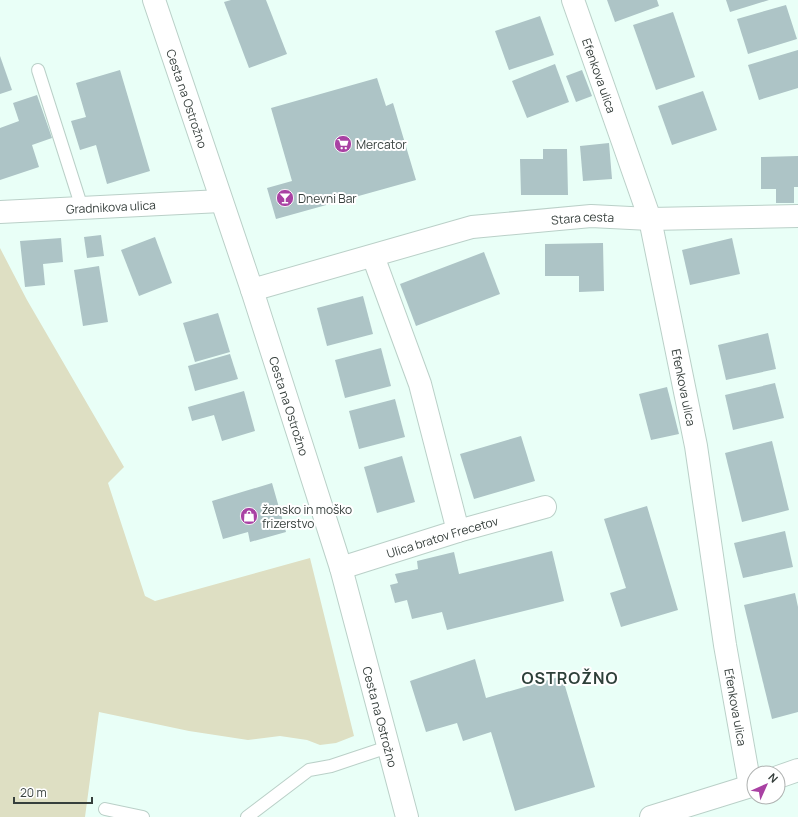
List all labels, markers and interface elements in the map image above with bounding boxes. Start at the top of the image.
street label: Efenkova ulica [579,36,621,115]
street label: Cesta na Ostrožno [163,47,212,150]
supermarket icon: Mercator [333,134,353,154]
place label: Mercator [356,136,407,153]
bar icon: Dnevni Bar [275,188,295,208]
place label: Dnevni Bar [298,190,357,207]
street label: Gradnikova ulica [66,196,156,217]
street label: Stara cesta [550,207,615,228]
street label: Efenkova ulica [668,347,700,428]
street label: Cesta na Ostrožno [265,354,313,458]
place label: žensko in moško frizerstvo [262,501,352,532]
shop icon: žensko in moško frizerstvo [239,506,259,526]
street label: Ulica bratov Frecetov [384,512,500,562]
street label: Cesta na Ostrožno [359,665,402,769]
district label: OSTROŽNO [522,667,618,689]
street label: Efenkova ulica [721,667,751,747]
north arrow [746,765,786,805]
text: N [765,769,782,786]
scale bar [14,779,92,805]
text: 20 m [20,784,47,801]

